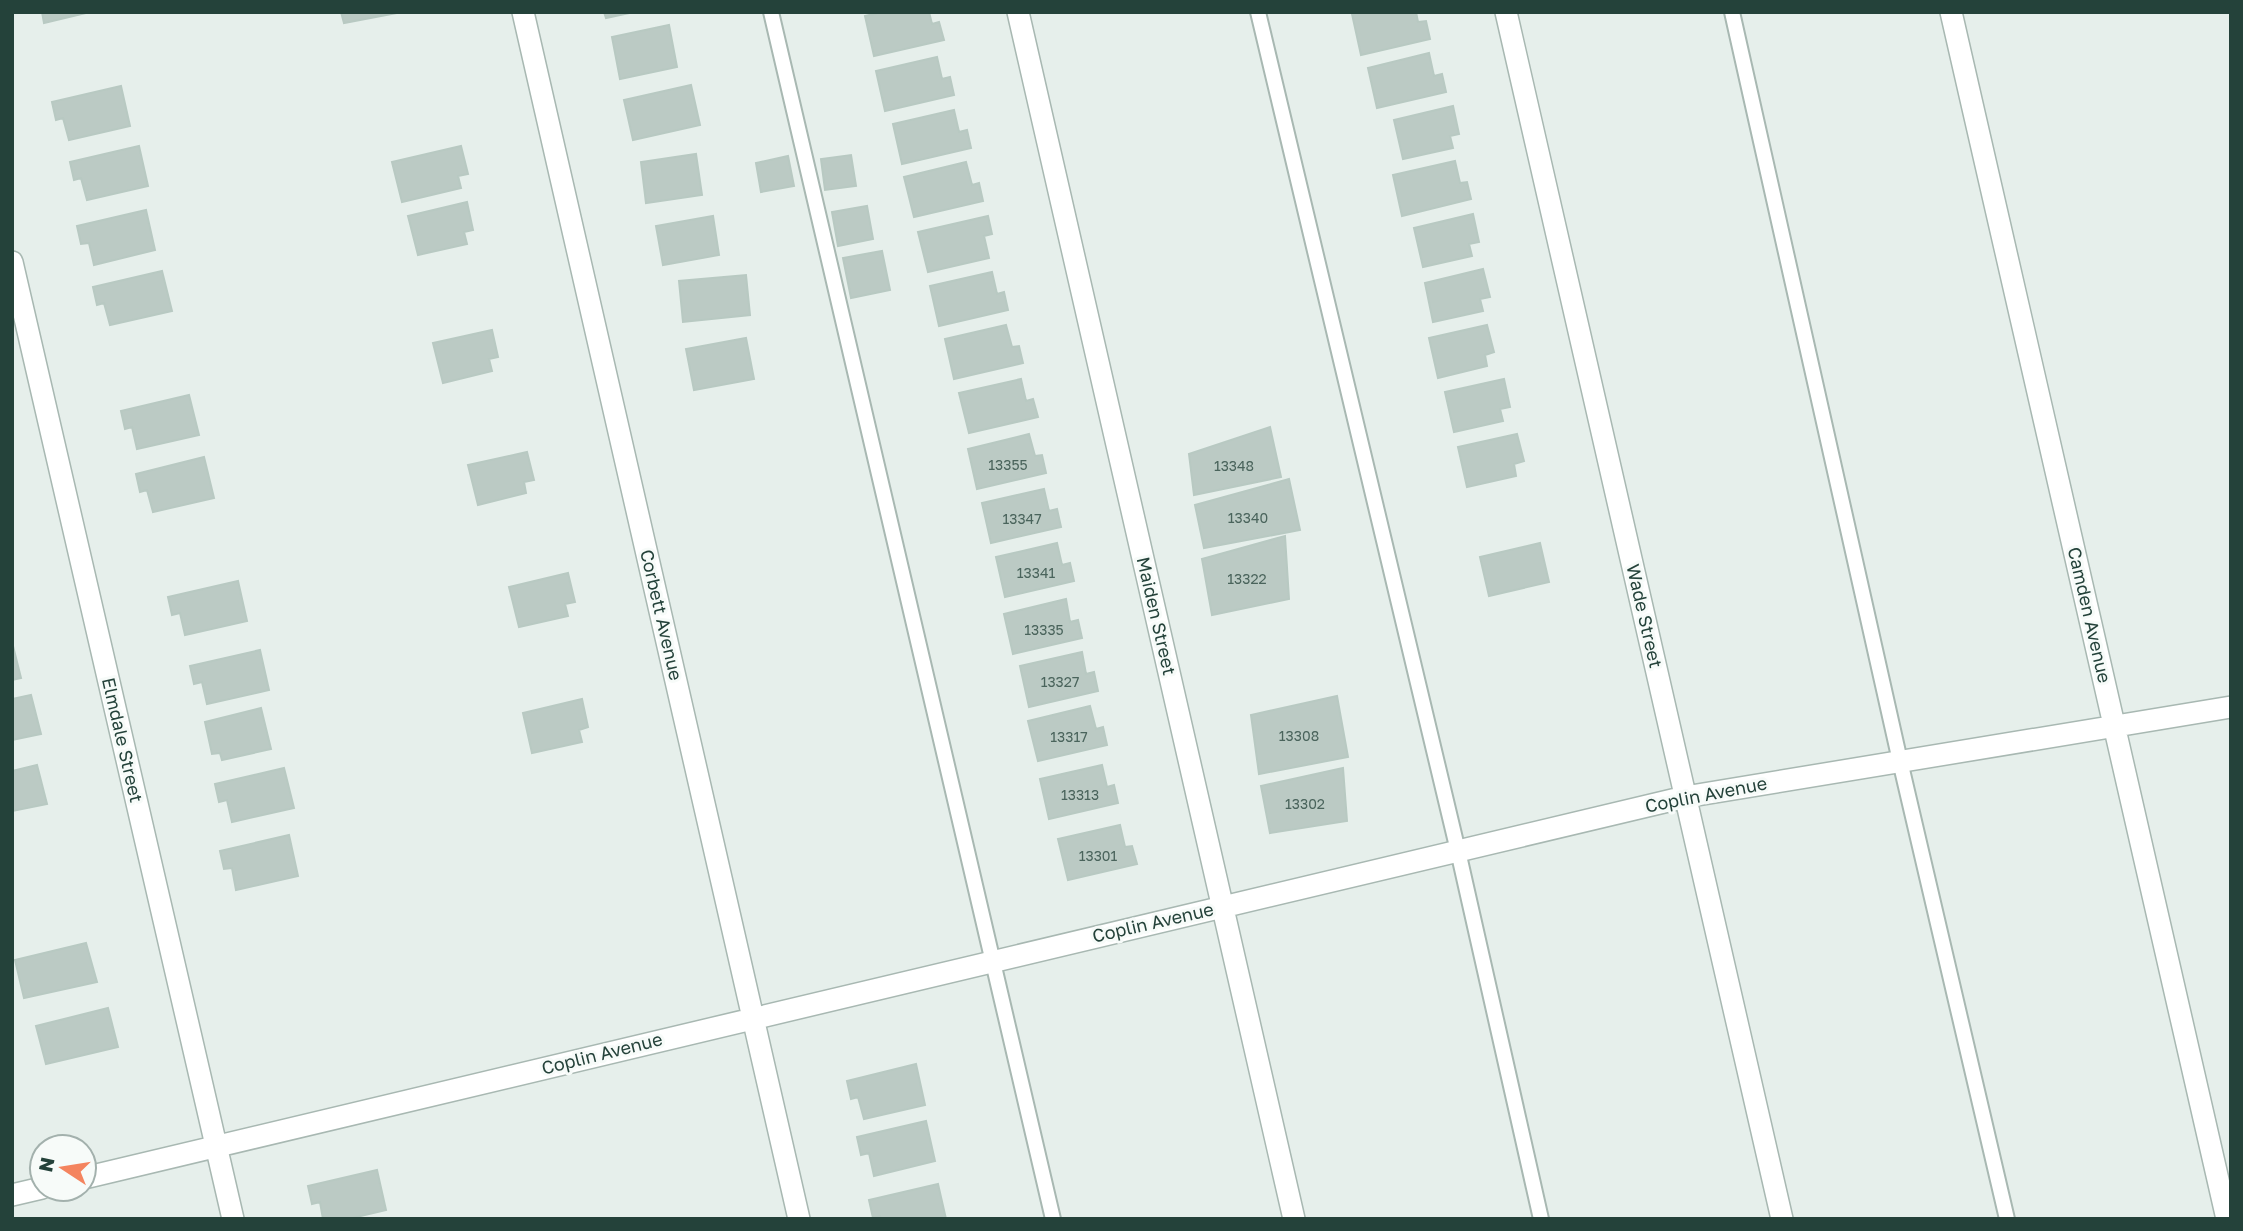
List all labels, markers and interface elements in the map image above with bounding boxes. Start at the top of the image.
house number: 13355 [988,456,1028,473]
house number: 13348 [1214,457,1254,474]
house number: 13340 [1228,509,1268,526]
house number: 13347 [1002,510,1042,527]
street label: Camden Avenue [2064,545,2116,685]
street label: Corbett Avenue [636,547,688,682]
street label: Maiden Street [1133,554,1181,677]
street label: Wade Street [1622,562,1668,670]
house number: 13341 [1017,564,1055,581]
house number: 13322 [1227,570,1267,587]
house number: 13335 [1024,621,1064,638]
house number: 13327 [1041,673,1079,690]
street label: Elmdale Street [98,675,148,804]
house number: 13308 [1279,727,1319,744]
house number: 13317 [1050,728,1088,745]
street label: Coplin Avenue [1643,771,1769,817]
house number: 13313 [1061,786,1099,803]
house number: 13302 [1285,795,1325,812]
house number: 13301 [1079,847,1118,864]
street label: Coplin Avenue [1090,897,1216,947]
street label: Coplin Avenue [539,1027,664,1079]
north arrow [28,1133,98,1203]
text: N [33,1155,59,1174]

